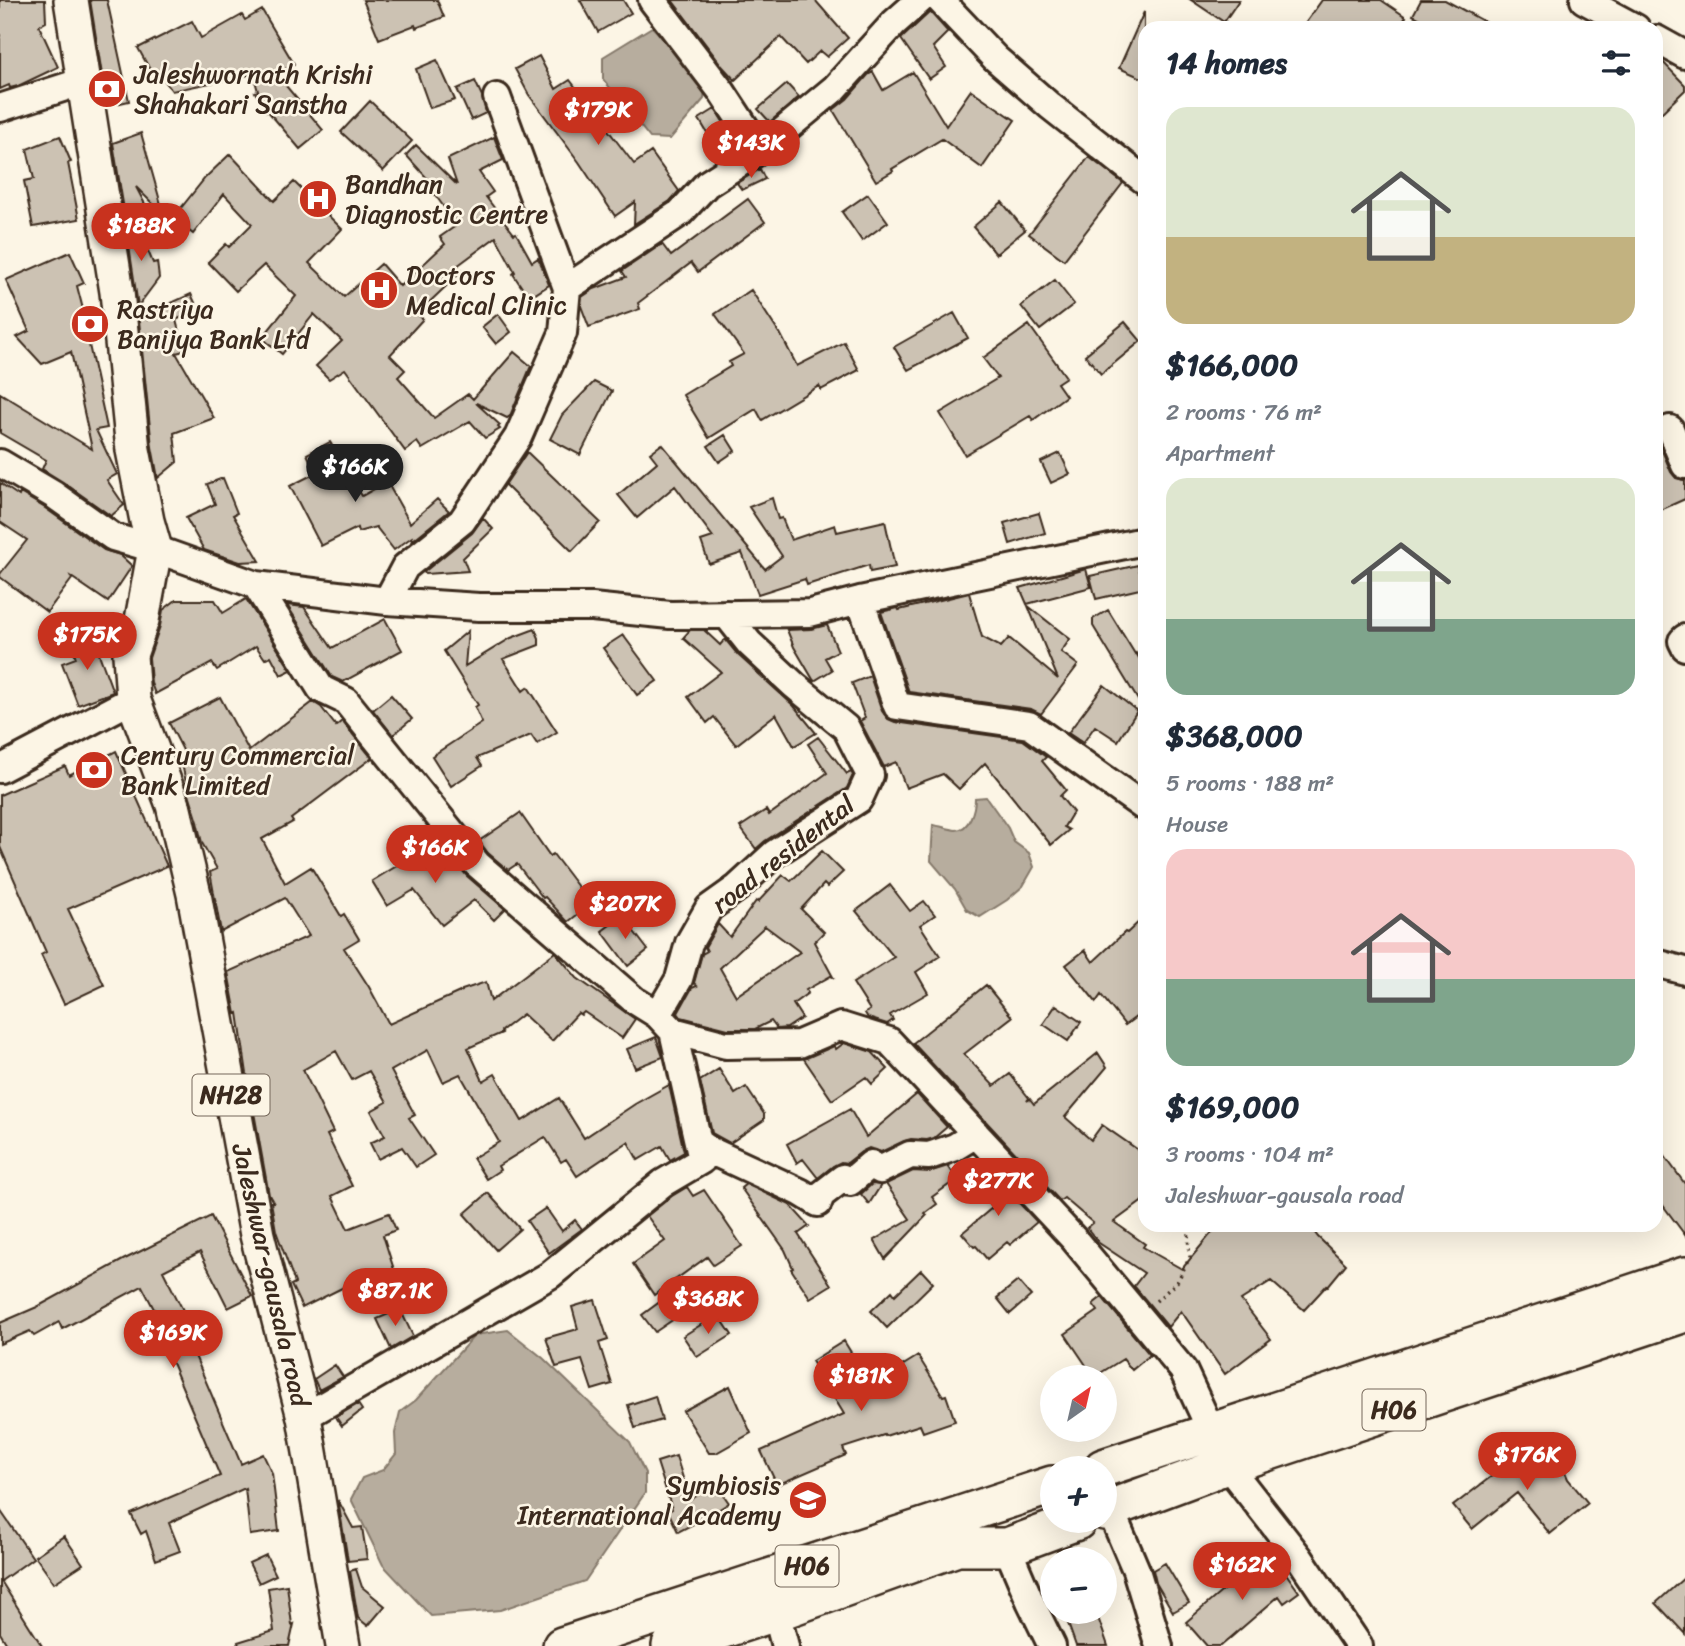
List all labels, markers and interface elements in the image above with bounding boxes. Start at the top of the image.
text: 14 homes [1166,36,1287,90]
icon: filters [1597,44,1635,82]
place label: Jaleshwornath Krishi Shahakari Sanstha [133,51,373,127]
bank icon: Jaleshwornath Krishi Shahakari Sanstha [86,68,128,110]
pin: $179K [549,88,647,147]
text: $179K [565,89,631,130]
pin: $143K [702,120,800,180]
text: $143K [718,122,784,163]
icon: home [1338,153,1464,279]
place label: Bandhan Diagnostic Centre [345,161,548,237]
hospital icon: Bandhan Diagnostic Centre [297,178,339,220]
pin: $188K [92,204,190,263]
text: $188K [107,205,175,246]
place label: Doctors Medical Clinic [406,252,567,328]
hospital icon: Doctors Medical Clinic [358,269,400,311]
place label: Rastriya Banijya Bank Ltd [117,286,312,362]
bank icon: Rastriya Banijya Bank Ltd [69,303,111,345]
text: $166,000 [1166,338,1298,392]
text: 2 rooms · 76 m² [1166,392,1322,433]
text: Apartment [1166,433,1275,474]
pin: $166K [306,444,404,504]
text: $166K [322,446,388,487]
icon: home [1338,524,1464,650]
pin: $175K [38,612,136,672]
text: $175K [54,614,120,655]
text: $368,000 [1166,709,1303,763]
place label: Century Commercial Bank Limited [121,732,355,808]
bank icon: Century Commercial Bank Limited [73,749,115,791]
text: 5 rooms · 188 m² [1166,763,1334,804]
street label: road residental [701,782,866,925]
text: House [1166,804,1228,845]
pin: $166K [386,826,484,885]
text: $166K [402,827,468,868]
pin: $207K [576,881,674,941]
text: $207K [590,883,660,924]
icon: home [1338,895,1464,1021]
road number: NH28 [192,1074,270,1115]
text: $169,000 [1166,1080,1299,1134]
text: 3 rooms · 104 m² [1166,1134,1334,1175]
street label: Jaleshwar-gausala road [218,1138,324,1413]
pin: $277K [949,1158,1047,1218]
text: $277K [964,1160,1033,1201]
text: Jaleshwar-gausala road [1166,1175,1403,1216]
pin: $87.1K [338,1268,452,1328]
text: $87.1K [358,1270,432,1311]
pin: $368K [659,1276,757,1336]
text: $368K [673,1278,743,1319]
pin: $169K [124,1310,222,1370]
text: $169K [140,1312,206,1353]
pin: $181K [812,1354,910,1413]
text: $181K [829,1355,893,1396]
north arrow [1040,1365,1116,1442]
map controls [1040,1365,1117,1624]
road number: H06 [1362,1390,1426,1430]
pin: $176K [1478,1432,1576,1492]
text: $176K [1494,1434,1560,1475]
button: + [1040,1456,1117,1533]
place label: Symbiosis International Academy [517,1462,781,1538]
school or university icon: Symbiosis International Academy [787,1479,829,1521]
pin: $162K [1193,1542,1291,1602]
text: $162K [1209,1544,1275,1585]
road number: H06 [776,1546,838,1586]
button: − [1040,1547,1117,1624]

